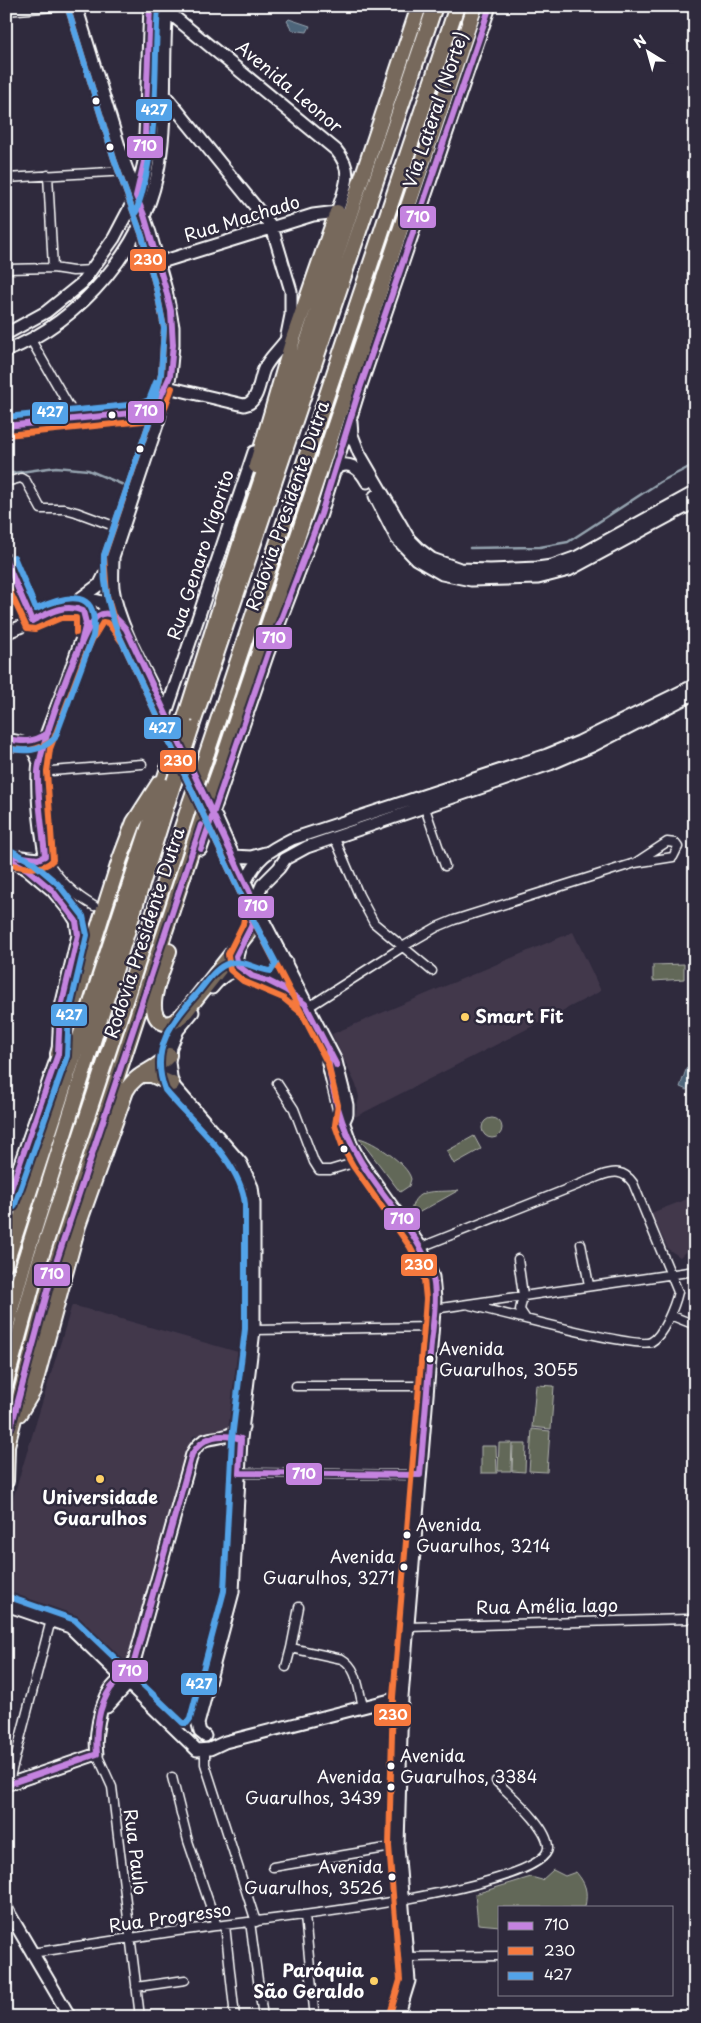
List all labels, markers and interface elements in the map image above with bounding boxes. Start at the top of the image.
street label: Via Lateral (Norte) [395,28,474,191]
north arrow [624,28,674,78]
text: N [629,29,651,53]
street label: Avenida Leonor [231,33,350,139]
unlabelled marker [91,96,101,106]
line badge: 427 [135,98,173,122]
text: 427 [141,99,167,120]
line badge: 710 [126,135,164,159]
text: 710 [133,135,157,156]
unlabelled marker [105,142,115,152]
street label: Rua Machado [180,187,303,248]
line badge: 710 [399,205,437,229]
text: 710 [406,206,430,227]
line badge: 230 [129,248,167,272]
text: 230 [133,249,163,270]
street label: Rodovia Presidente Dutra [238,397,335,614]
line badge: 710 [127,400,165,424]
text: 710 [134,400,158,421]
line badge: 427 [31,401,69,425]
text: 427 [37,401,63,422]
unlabelled marker [107,410,117,420]
unlabelled marker [135,444,145,454]
street label: Rua Genaro Vigorito [159,466,240,643]
line badge: 710 [255,626,293,650]
text: 710 [262,627,286,648]
line badge: 427 [143,716,182,740]
text: 427 [149,717,175,738]
line badge: 230 [159,749,197,773]
text: 230 [163,750,193,771]
street label: Rodovia Presidente Dutra [97,823,191,1042]
line badge: 710 [237,895,275,919]
text: 710 [244,895,268,916]
place label: Smart Fit [475,1002,564,1029]
line badge: 427 [50,1003,88,1027]
text: 427 [56,1004,82,1025]
marker: Smart Fit [459,1011,471,1023]
unlabelled marker [339,1144,349,1154]
line badge: 710 [383,1207,421,1231]
text: 710 [390,1208,414,1229]
line badge: 230 [400,1253,438,1277]
text: 230 [404,1254,434,1275]
line badge: 710 [33,1263,71,1287]
text: 710 [40,1263,64,1284]
place label: Avenida Guarulhos, 3055 [439,1335,578,1382]
marker: Avenida Guarulhos, 3055 [425,1354,435,1364]
line badge: 710 [285,1462,323,1486]
text: 710 [292,1463,316,1484]
marker: Universidade Guarulhos [94,1473,106,1485]
place label: Universidade Guarulhos [42,1483,158,1531]
place label: Avenida Guarulhos, 3214 [416,1511,550,1558]
marker: Avenida Guarulhos, 3214 [402,1530,412,1540]
place label: Avenida Guarulhos, 3271 [263,1543,395,1590]
marker: Avenida Guarulhos, 3271 [399,1562,409,1572]
street label: Rua Amélia lago [476,1591,618,1620]
line badge: 710 [111,1659,149,1683]
text: 710 [118,1660,142,1681]
line badge: 427 [180,1672,218,1696]
text: 427 [186,1673,212,1694]
line badge: 230 [373,1703,412,1727]
text: 230 [378,1704,408,1725]
place label: Avenida Guarulhos, 3384 [400,1742,537,1789]
marker: Avenida Guarulhos, 3384 [386,1761,396,1771]
place label: Avenida Guarulhos, 3439 [245,1763,382,1810]
marker: Avenida Guarulhos, 3439 [386,1782,396,1792]
street label: Rua Paulo [118,1807,155,1896]
place label: Avenida Guarulhos, 3526 [244,1853,383,1900]
marker: Avenida Guarulhos, 3526 [387,1872,397,1882]
street label: Rua Progresso [107,1895,233,1938]
legend [498,1906,674,1996]
text: 710 [544,1912,569,1935]
text: 230 [544,1938,575,1961]
place label: Paróquia São Geraldo [253,1956,365,2004]
text: 427 [544,1962,572,1985]
marker: Paróquia São Geraldo [368,1975,380,1987]

